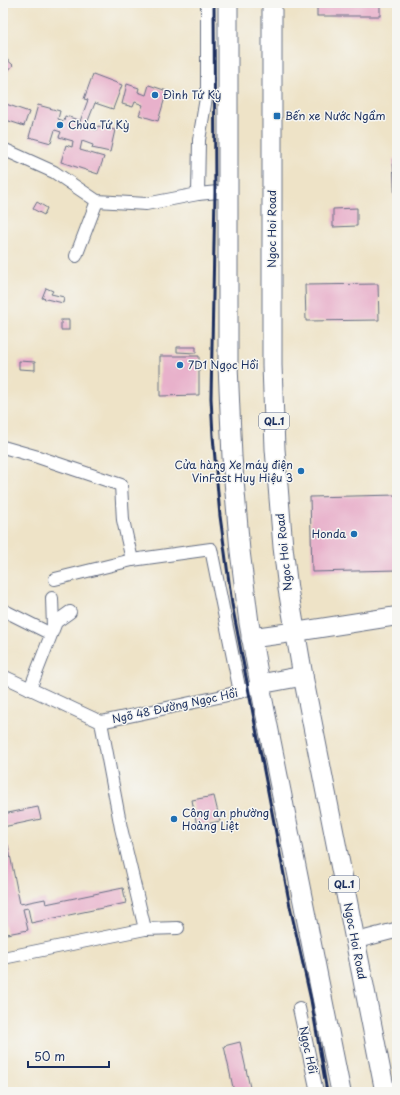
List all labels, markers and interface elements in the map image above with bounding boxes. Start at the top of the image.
place label: Đình Tứ Kỳ [163,86,222,103]
marker: Đình Tứ Kỳ [150,90,160,100]
place label: Bến xe Nước Ngầm [285,107,386,124]
marker: Bến xe Nước Ngầm [272,111,282,121]
place label: Chùa Tứ Kỳ [68,116,129,133]
marker: Chùa Tứ Kỳ [55,120,65,130]
street label: Ngoc Hoi Road [263,190,280,268]
place label: 7D1 Ngọc Hồi [188,356,259,373]
marker: 7D1 Ngọc Hồi [175,360,185,370]
road number: QL.1 [259,413,289,429]
place label: Cửa hàng Xe máy điện VinFast Huy Hiệu 3 [175,456,293,486]
marker: Cửa hàng Xe máy điện VinFast Huy Hiệu 3 [296,466,306,476]
street label: Ngoc Hoi Road [271,512,296,592]
place label: Honda [312,525,346,542]
marker: Honda [349,529,359,539]
street label: Ngõ 48 Đường Ngọc Hồi [110,684,239,727]
place label: Công an phường Hoàng Liệt [182,804,269,834]
marker: Công an phường Hoàng Liệt [169,814,179,824]
road number: QL.1 [329,876,359,892]
street label: Ngoc Hoi Road [340,901,371,981]
street label: Ngọc Hồi [295,1024,322,1075]
scale bar [28,1043,109,1069]
text: 50 m [34,1047,65,1065]

